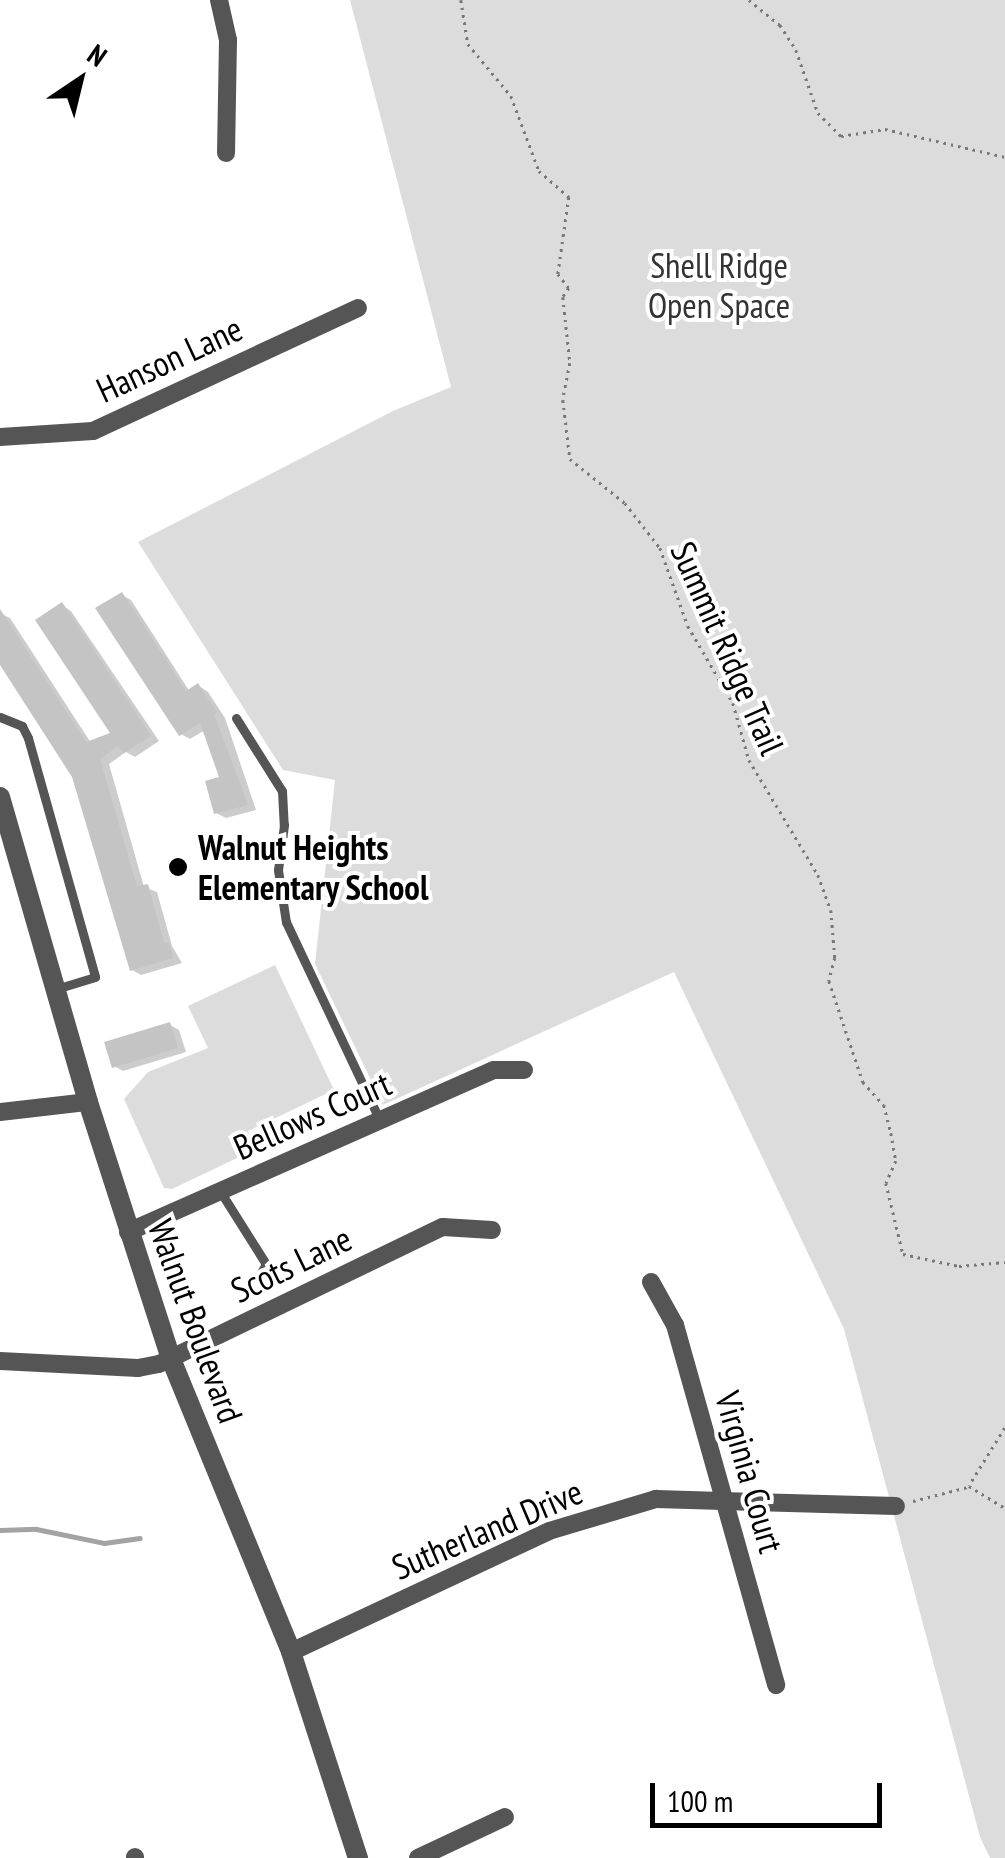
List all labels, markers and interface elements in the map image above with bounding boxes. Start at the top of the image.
north arrow [30,30,130,130]
text: N [81,36,114,75]
park label: Shell Ridge Open Space [648,244,790,326]
street label: Hanson Lane [90,307,248,411]
street label: Summit Ridge Trail [662,535,794,761]
place label: Walnut Heights Elementary School [198,826,429,908]
marker: Walnut Heights Elementary School [167,856,189,878]
street label: Bellows Court [227,1062,397,1168]
street label: Walnut Boulevard [140,1214,252,1428]
street label: Scots Lane [224,1217,358,1311]
street label: Virginia Court [707,1386,793,1558]
street label: Sutherland Drive [385,1470,589,1588]
scale bar [655,1763,888,1825]
text: 100 m [667,1781,733,1820]

